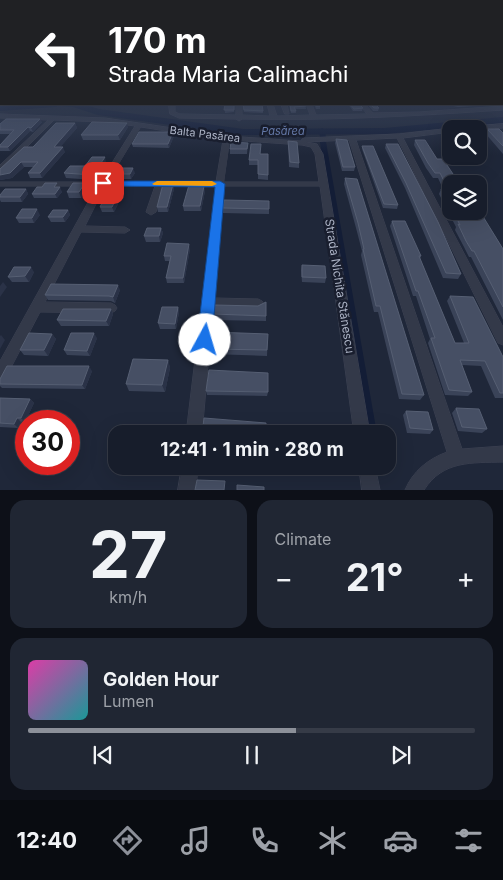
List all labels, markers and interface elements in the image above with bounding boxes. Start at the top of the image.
text: 170 m [108,19,207,61]
icon: left [25,20,90,85]
text: Strada Maria Calimachi [108,61,348,87]
map controls [442,120,487,220]
button: search [442,120,487,165]
street label: Balta Pasărea [169,123,241,145]
water label: Pasărea [261,124,305,138]
pin [82,162,124,204]
icon: arrive [89,169,117,197]
button: layers [442,175,487,220]
street label: Strada Nichita Stănescu [322,218,358,354]
position arrow [178,313,230,365]
speed limit sign: 30 [15,410,80,475]
text: 12:41 · 1 min · 280 m [160,438,344,461]
text: 27 [89,515,168,594]
text: Climate [275,529,331,549]
text: 21° [346,554,404,600]
text: − [275,561,293,595]
text: + [456,561,475,595]
text: km/h [109,587,147,607]
text: Golden Hour [103,668,219,691]
text: Lumen [103,691,154,711]
icon: previous [89,741,117,769]
icon: pause [238,741,266,769]
icon: next [387,741,415,769]
icon: directions [110,823,145,858]
icon: music [178,823,213,858]
icon: phone [247,823,282,858]
icon: climate [315,823,350,858]
icon: car [383,823,418,858]
icon: filters [451,823,486,858]
text: 12:40 [17,827,77,853]

